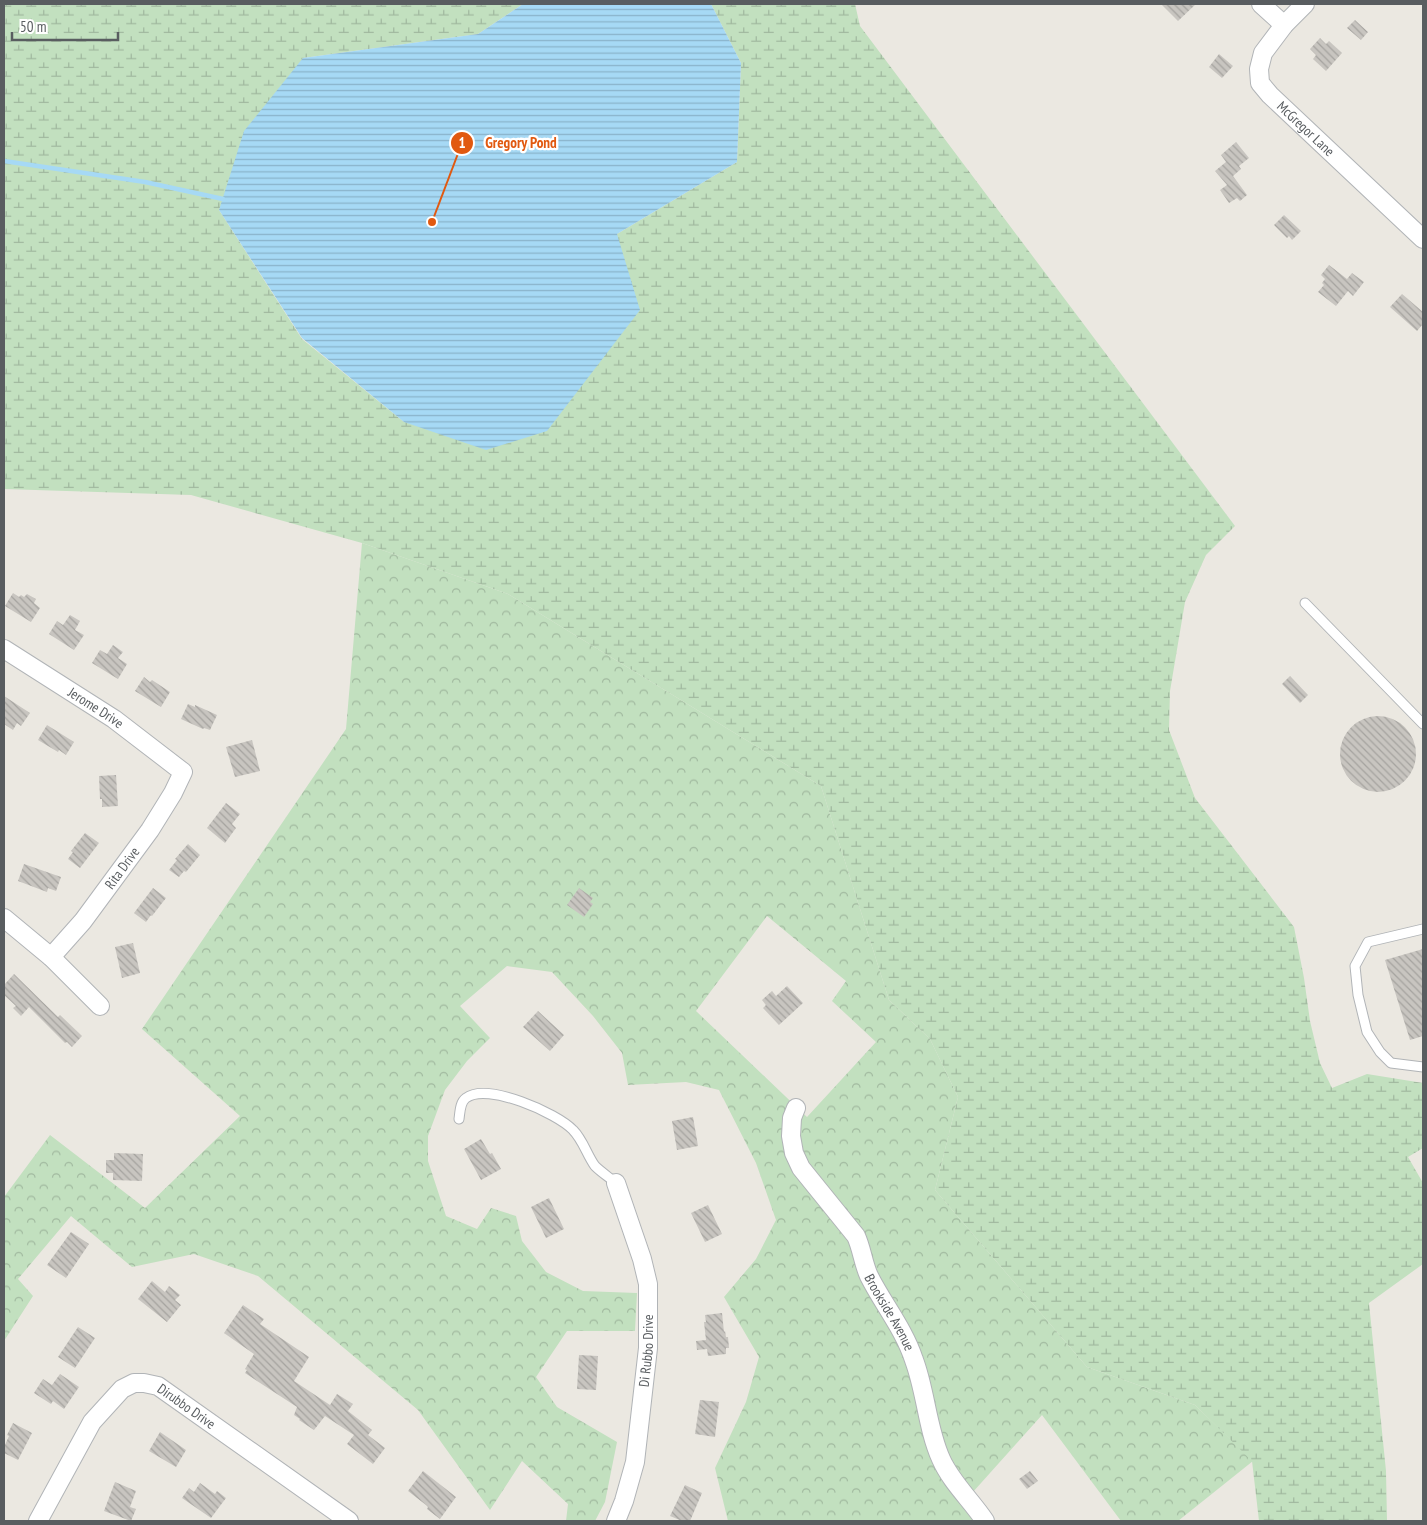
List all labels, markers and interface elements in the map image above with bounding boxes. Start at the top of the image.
scale bar [12,10,119,42]
text: 50 m [20,17,46,36]
street label: McGregor Lane [1273,97,1338,160]
callout: Gregory Pond [450,128,567,158]
text: 1 [458,133,466,152]
text: Gregory Pond [485,133,557,152]
street label: Jerome Drive [64,683,127,732]
street label: Rita Drive [101,843,143,893]
street label: Brookside Avenue [861,1271,919,1354]
street label: Di Rubbo Drive [635,1314,657,1388]
street label: Dirubbo Drive [154,1379,219,1433]

